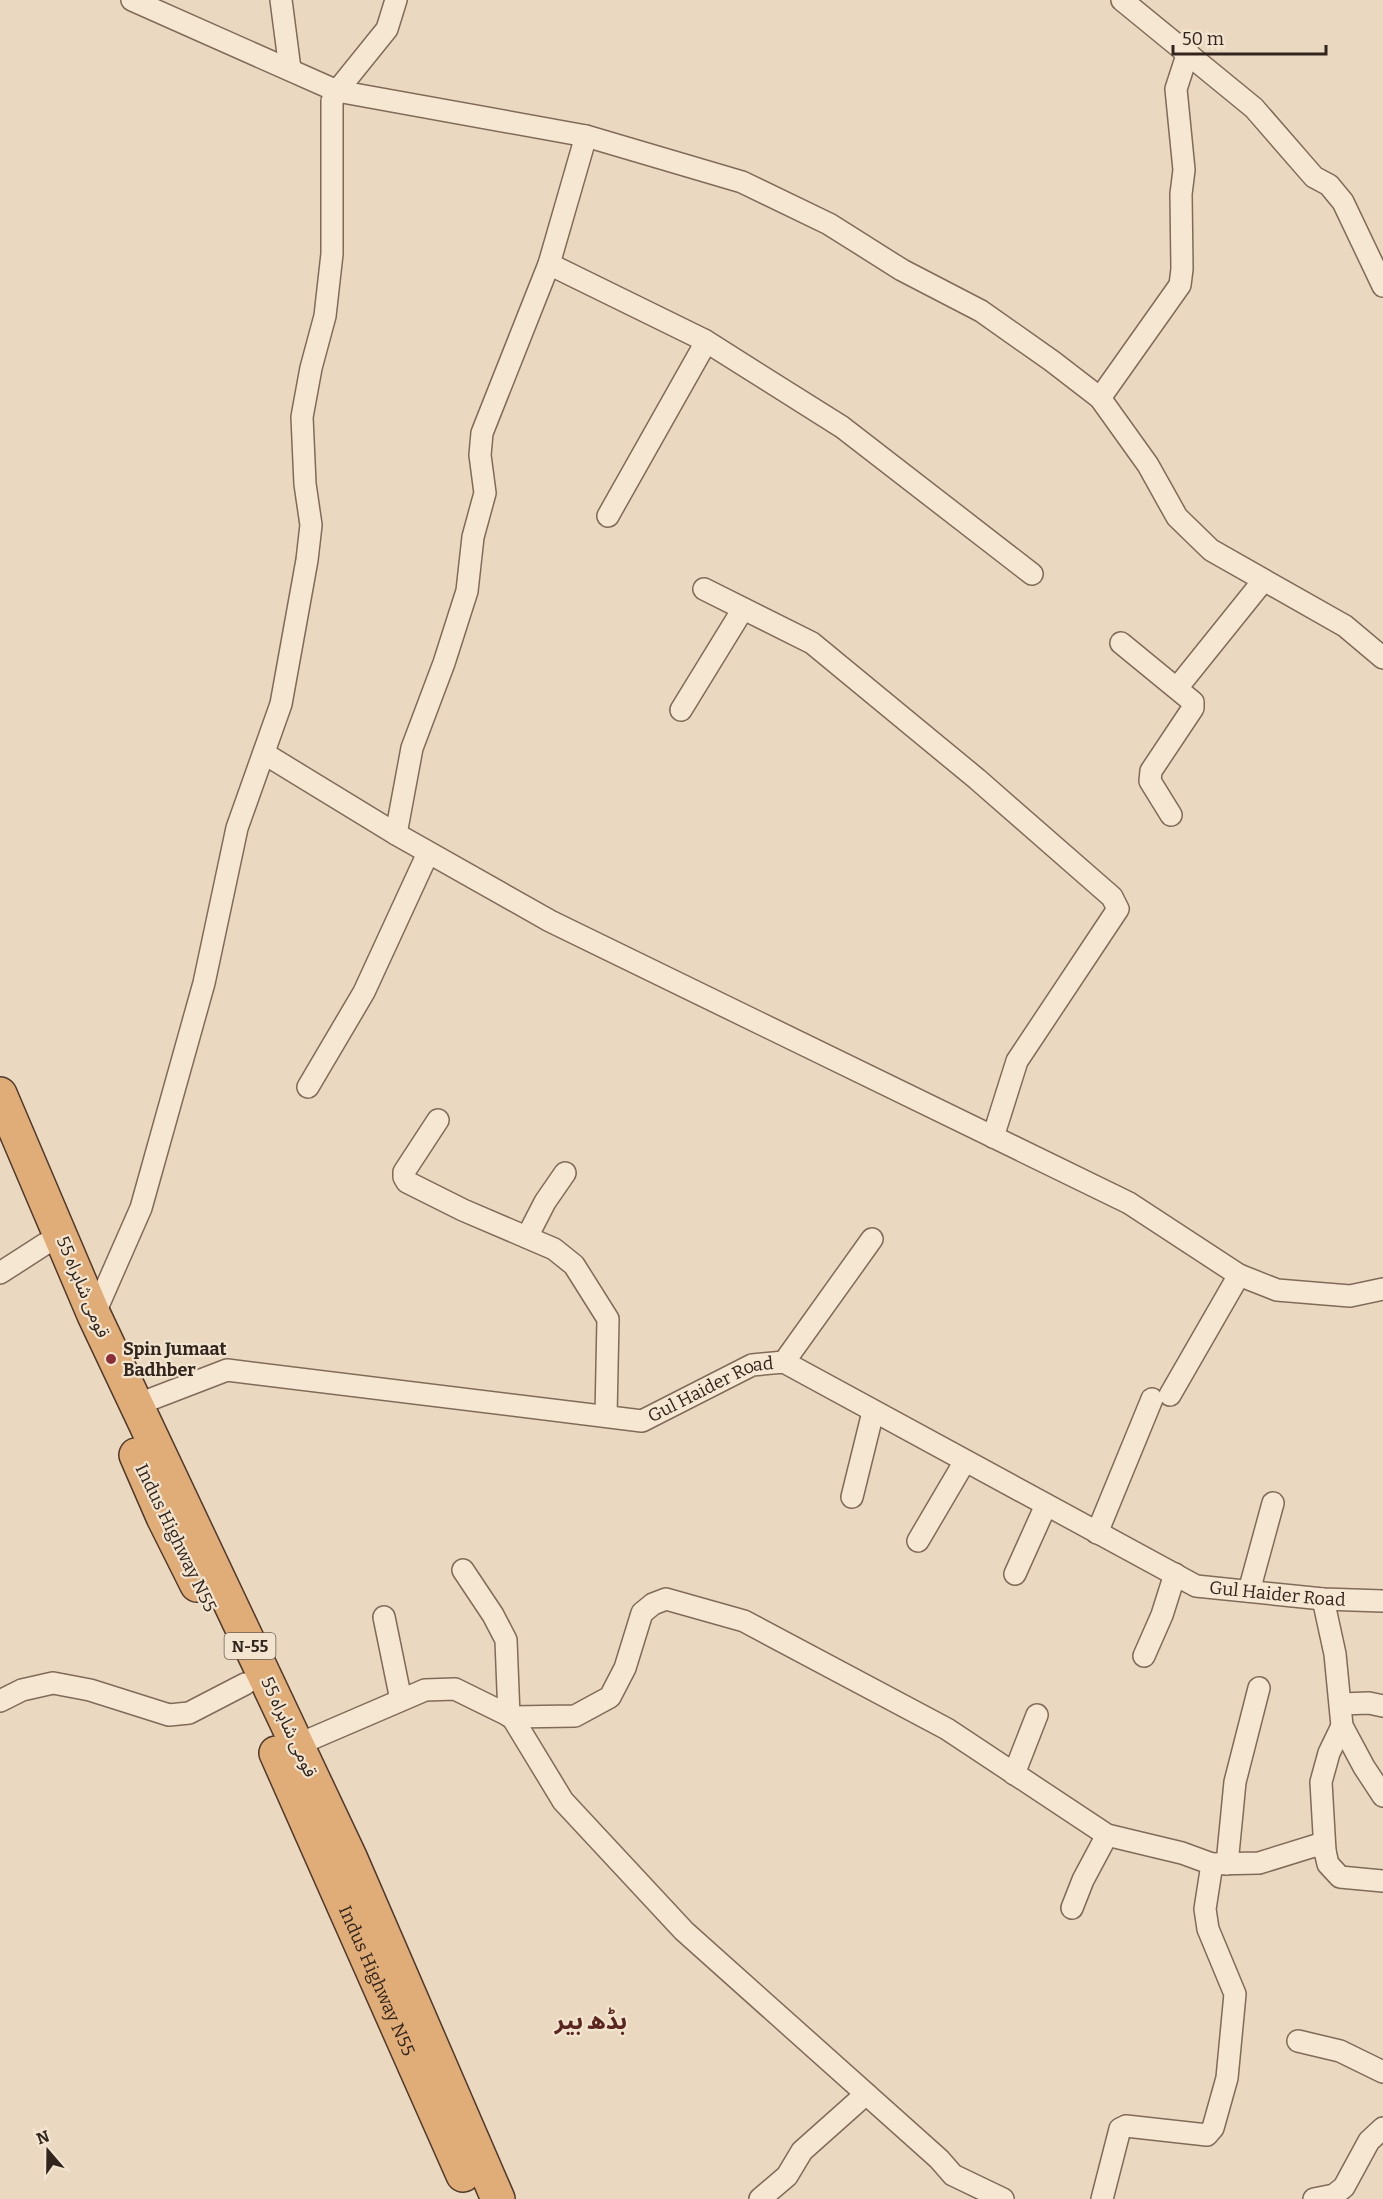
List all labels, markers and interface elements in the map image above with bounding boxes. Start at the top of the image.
scale bar [1173,18,1326,56]
text: 50 m [1182,28,1224,50]
street label: قومی شاہراہ 55 [52,1233,114,1341]
place label: Spin Jumaat Badhber [123,1338,227,1381]
marker: Spin Jumaat Badhber [104,1352,118,1366]
street label: Gul Haider Road [644,1352,775,1427]
street label: Indus Highway N55 [131,1460,221,1616]
street label: Gul Haider Road [1208,1576,1346,1611]
road number: N-55 [224,1633,276,1659]
street label: قومی شاہراہ 55 [256,1673,322,1781]
street label: Indus Highway N55 [334,1902,420,2059]
district label: بڈھ بیر [554,2007,627,2035]
north arrow [18,2121,78,2181]
text: N [34,2126,52,2148]

